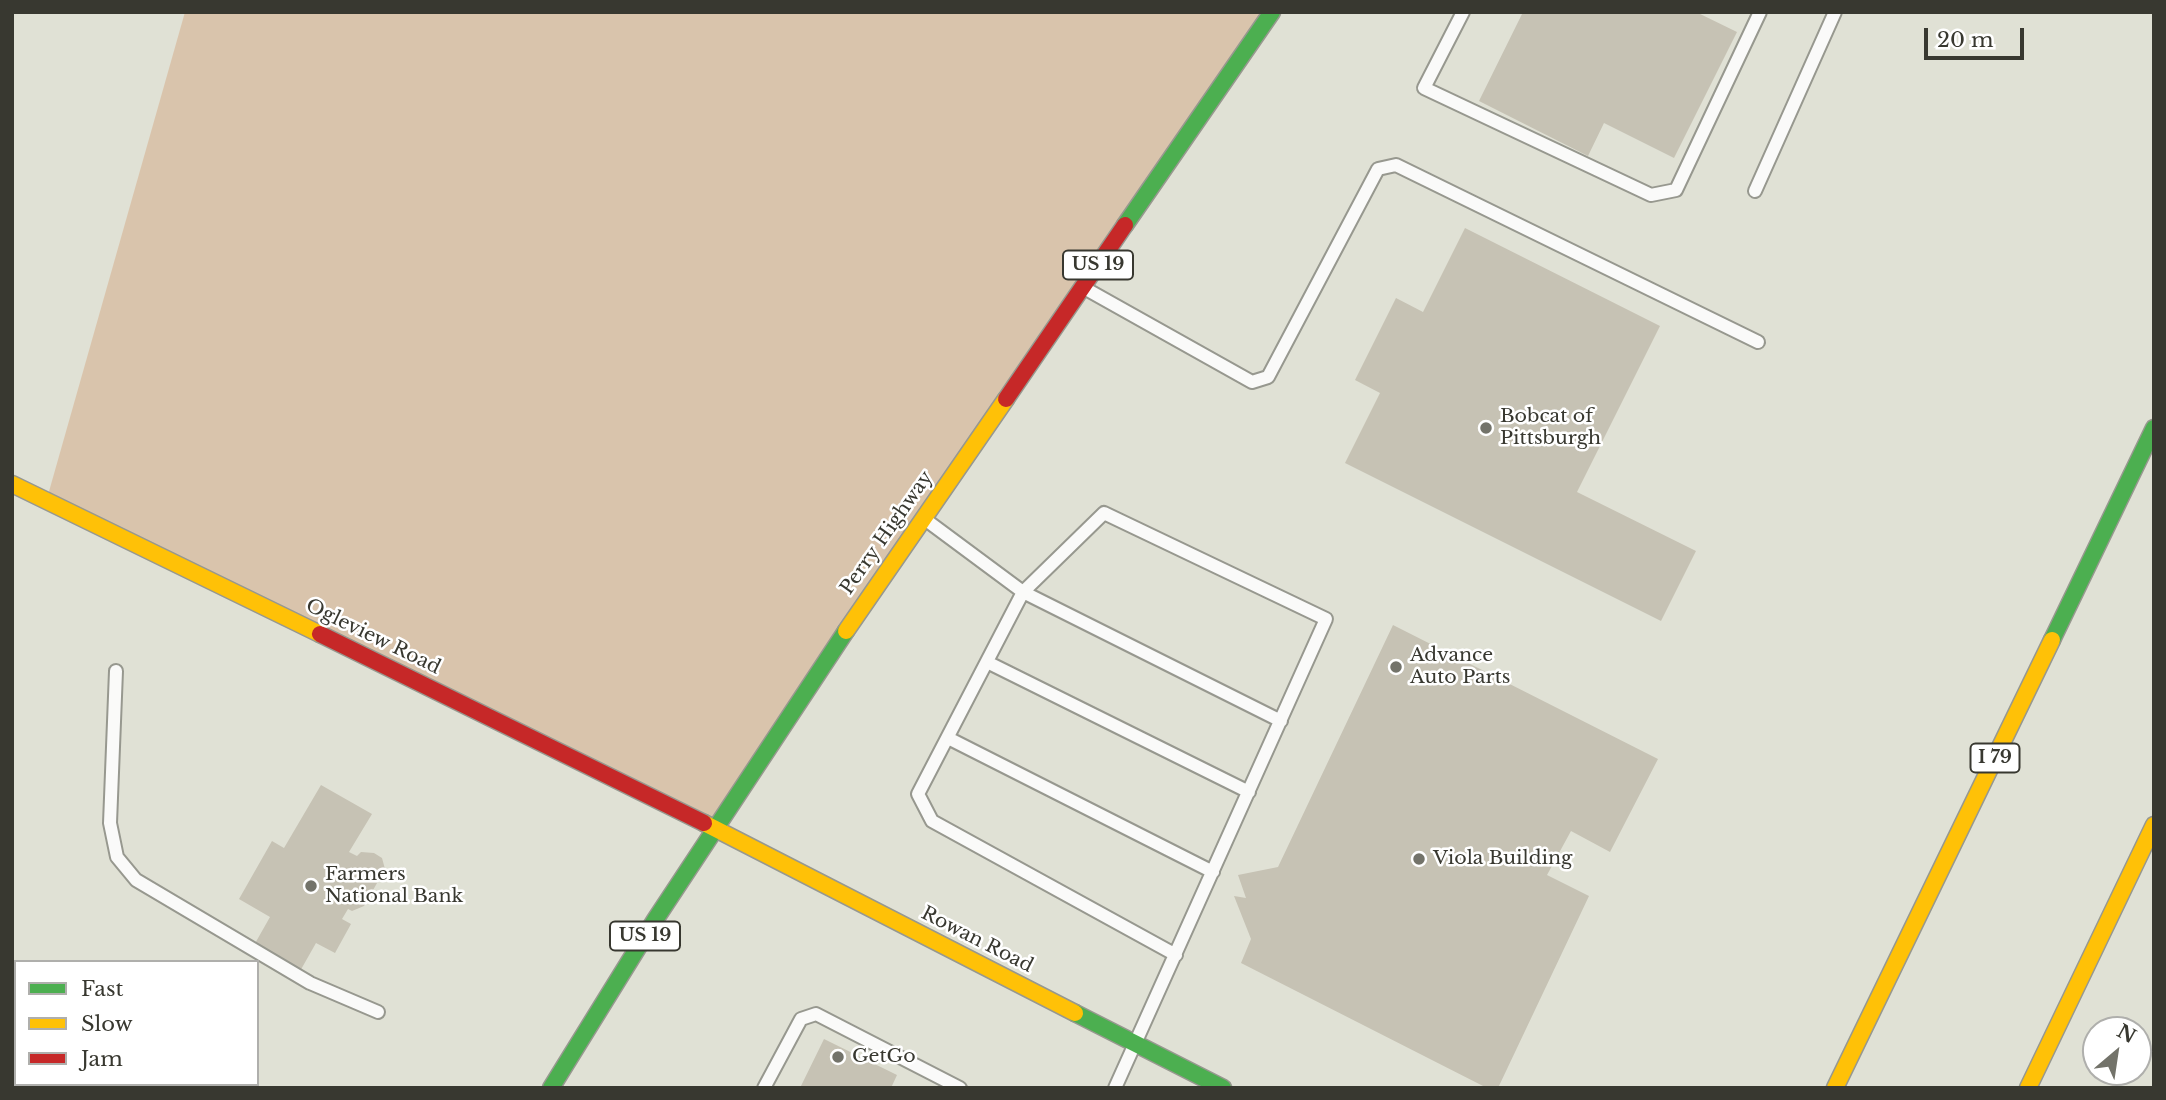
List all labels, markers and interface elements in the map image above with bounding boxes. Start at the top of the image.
scale bar [1928,14,2028,58]
text: 20 m [1937,27,1994,53]
road number: US 19 [1063,250,1133,279]
place label: Bobcat of Pittsburgh [1500,406,1601,450]
marker: Bobcat of Pittsburgh [1478,420,1494,436]
street label: Perry Highway [836,467,938,599]
street label: Ogleview Road [302,595,444,679]
place label: Advance Auto Parts [1410,645,1510,689]
marker: Advance Auto Parts [1388,659,1404,675]
road number: I 79 [1970,744,2020,772]
place label: Viola Building [1433,848,1572,870]
marker: Viola Building [1411,851,1427,867]
place label: Farmers National Bank [325,864,463,908]
marker: Farmers National Bank [303,878,319,894]
street label: Rowan Road [917,902,1037,978]
road number: US 19 [610,922,680,951]
legend [14,960,259,1086]
text: Fast [81,976,123,1002]
text: Slow [81,1011,133,1037]
north arrow [2082,1016,2152,1086]
text: N [2113,1020,2140,1048]
text: Jam [81,1046,123,1072]
place label: GetGo [852,1046,916,1068]
marker: GetGo [830,1049,846,1065]

